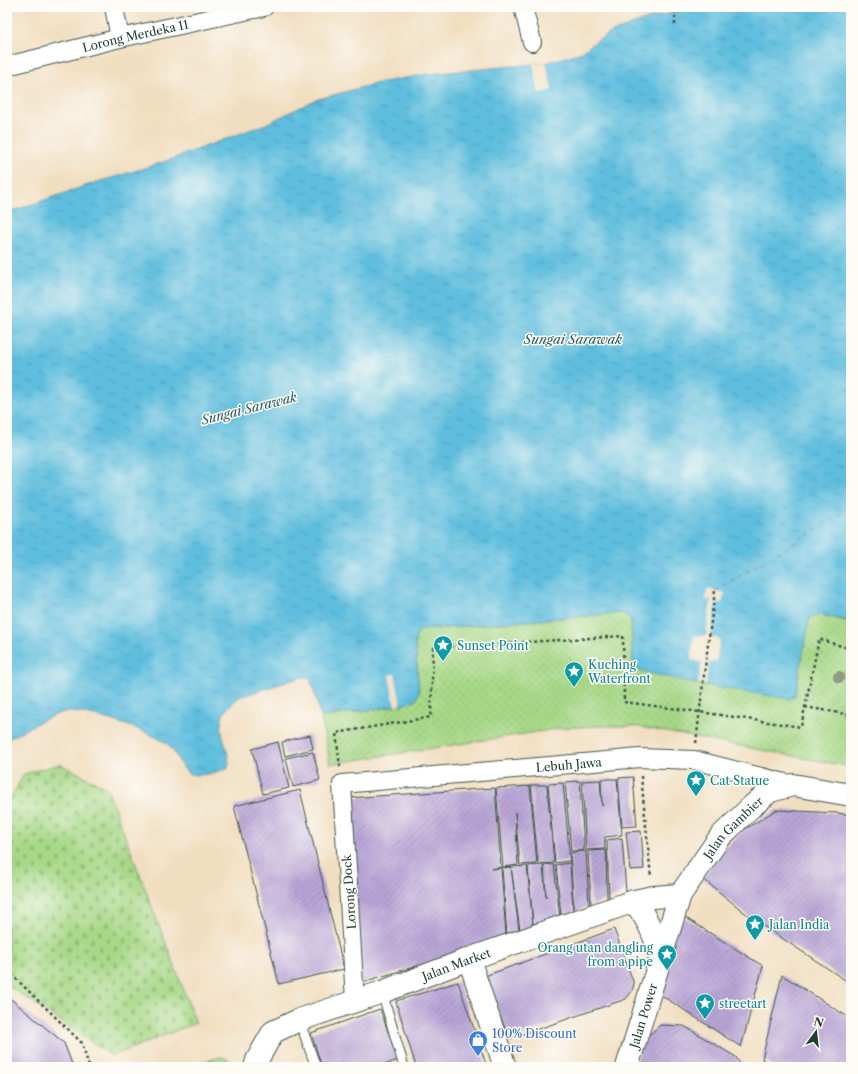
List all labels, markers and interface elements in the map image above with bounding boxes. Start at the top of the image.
street label: Lorong Merdeka 11 [81,16,190,55]
water label: Sungai Sarawak [523,331,622,347]
water label: Sungai Sarawak [199,388,299,428]
place icon: Sunset Point [432,634,454,662]
place label: Sunset Point [457,638,530,653]
place label: Kuching Waterfront [587,657,651,686]
place icon: Kuching Waterfront [563,660,585,688]
street label: Lebuh Jawa [535,754,603,775]
place icon: Cat Statue [685,769,707,797]
place label: Cat Statue [710,773,769,788]
street label: Jalan Gambier [699,793,766,863]
street label: Lorong Dock [339,853,359,930]
place icon: Jalan India [744,913,766,941]
place label: Jalan India [767,917,830,932]
place label: Orang utan dangling from a pipe [537,940,654,969]
place icon: Orang utan dangling from a pipe [656,943,678,971]
street label: Jalan Market [418,944,493,984]
street label: Jalan Power [625,981,660,1052]
place icon: streetart [694,992,716,1020]
place label: streetart [719,996,767,1011]
north arrow [796,1012,836,1052]
text: N [812,1014,825,1030]
place label: 100% Discount Store [492,1026,578,1055]
shop icon: 100% Discount Store [467,1029,489,1057]

